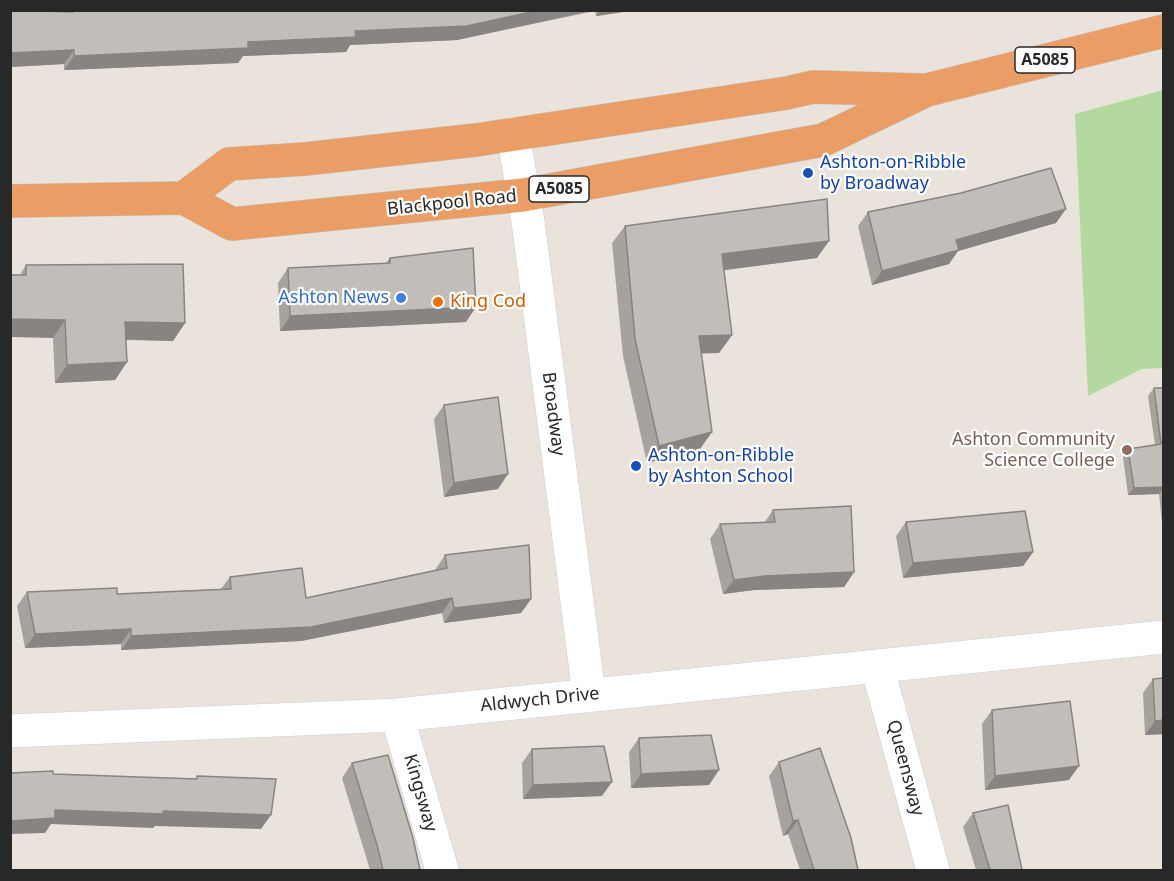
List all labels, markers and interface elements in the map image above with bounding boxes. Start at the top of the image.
road number: A5085 [1015,47,1075,73]
place label: Ashton-on-Ribble by Broadway [820,152,966,195]
marker: Ashton-on-Ribble by Broadway [801,166,815,180]
road number: A5085 [529,176,589,202]
street label: Blackpool Road [386,185,518,221]
place label: Ashton News [278,287,389,309]
marker: Ashton News [394,291,408,305]
place label: King Cod [450,291,526,313]
marker: King Cod [431,295,445,309]
street label: Broadway [537,371,569,457]
place label: Ashton Community Science College [952,429,1115,472]
marker: Ashton Community Science College [1120,443,1134,457]
place label: Ashton-on-Ribble by Ashton School [648,445,794,488]
marker: Ashton-on-Ribble by Ashton School [629,459,643,473]
street label: Aldwych Drive [479,683,601,717]
street label: Queensway [882,718,928,818]
street label: Kingsway [399,752,441,834]

